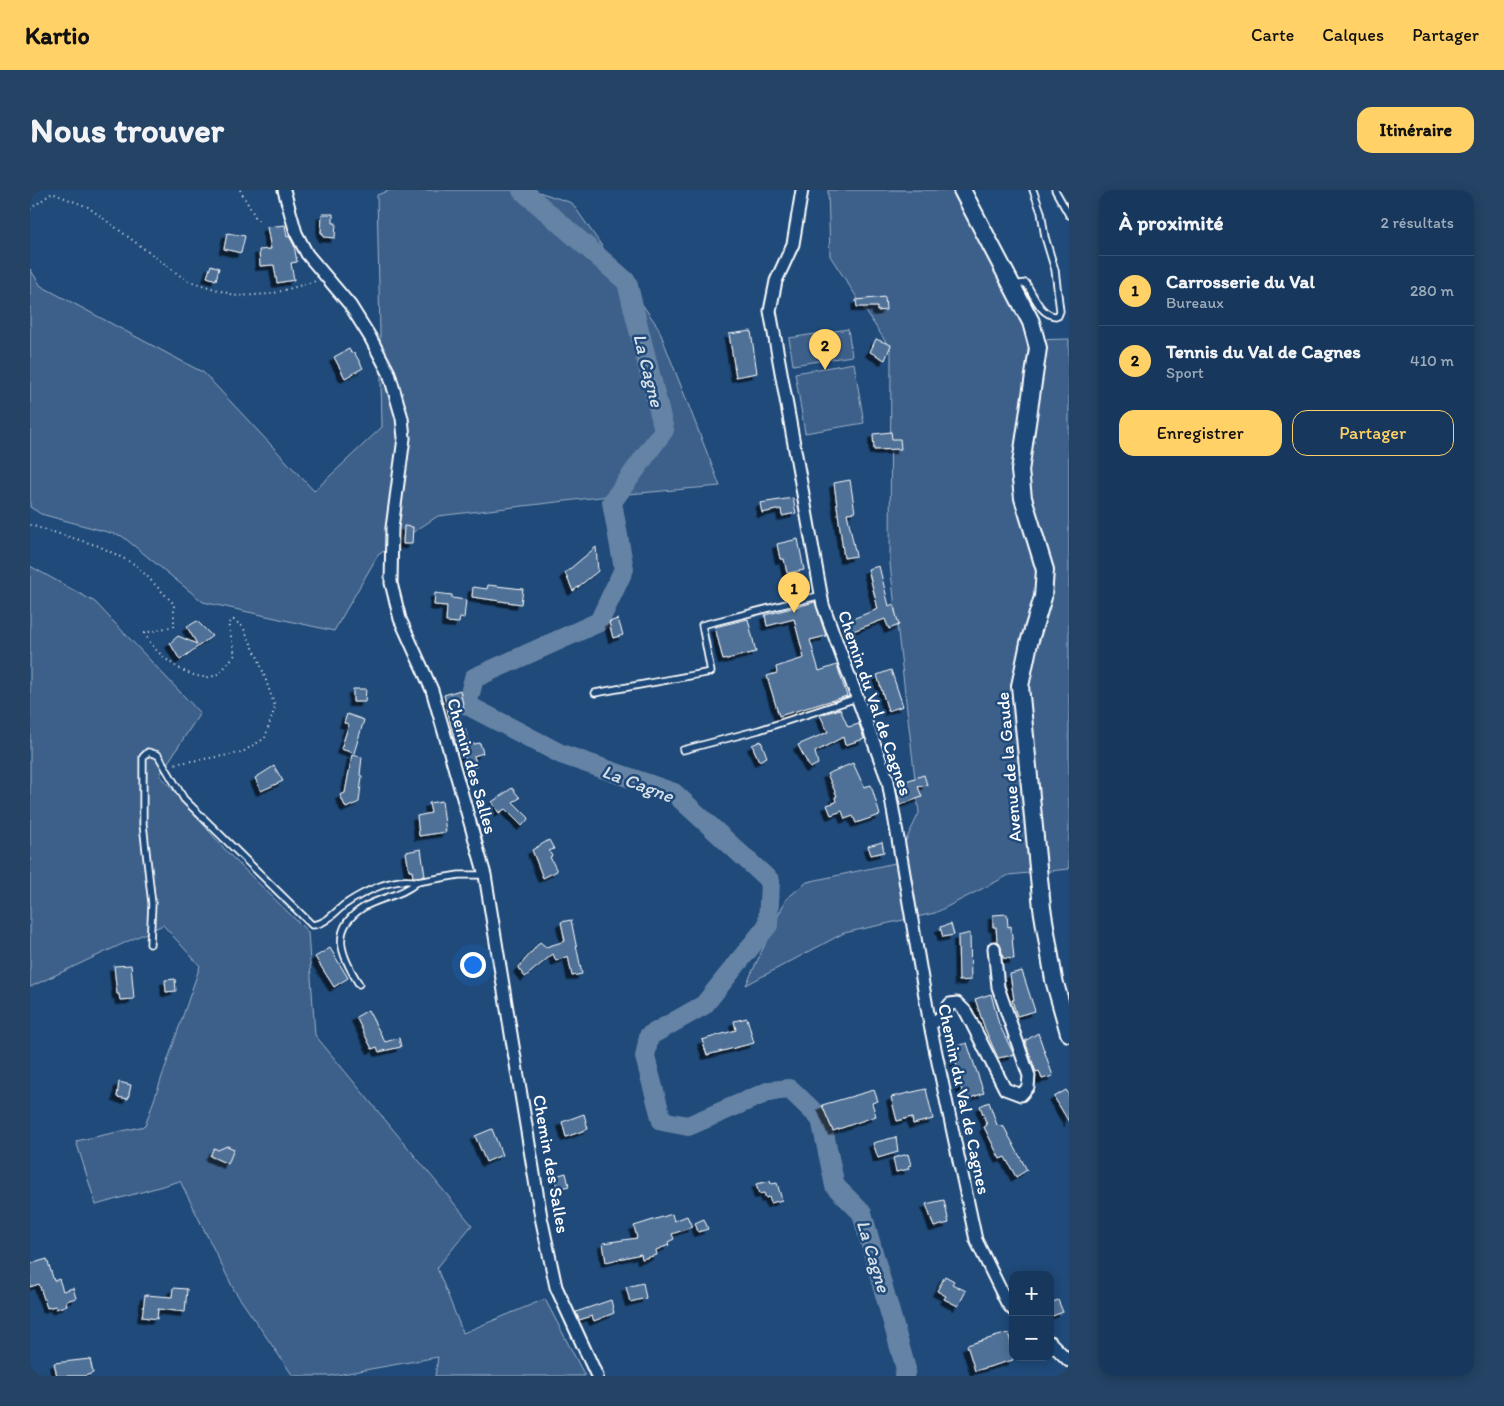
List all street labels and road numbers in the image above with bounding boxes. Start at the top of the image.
street label: Chemin du Val de Cagnes [833,608,917,798]
street label: Avenue de la Gaude [991,691,1027,843]
street label: Chemin des Salles [442,696,502,836]
street label: Chemin du Val de Cagnes [933,1002,995,1196]
street label: Chemin des Salles [528,1093,574,1235]

